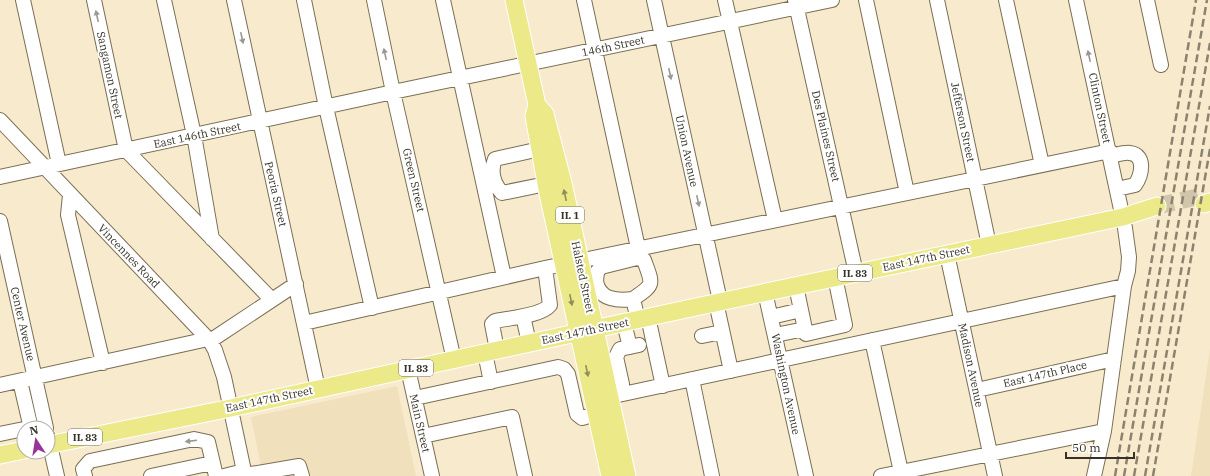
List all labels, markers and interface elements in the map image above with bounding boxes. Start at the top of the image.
one-way arrow [94,10,100,22]
street label: Sangamon Street [94,30,126,120]
one-way arrow [239,32,245,44]
street label: 146th Street [580,32,646,60]
one-way arrow [382,48,388,60]
one-way arrow [1085,50,1091,62]
one-way arrow [668,68,674,80]
street label: Clinton Street [1086,72,1114,145]
street label: Jefferson Street [948,81,978,163]
street label: Des Plaines Street [809,89,843,183]
street label: Union Avenue [673,114,701,188]
street label: East 146th Street [152,119,242,151]
street label: Green Street [400,147,428,213]
street label: Peoria Street [262,160,290,228]
one-way arrow [562,189,568,201]
one-way arrow [696,194,702,207]
road number: IL 1 [556,207,584,223]
street label: Vincennes Road [95,221,163,291]
street label: Halsted Street [569,240,597,314]
street label: East 147th Street [881,242,971,274]
road number: IL 83 [838,265,872,281]
street label: Center Avenue [8,285,38,363]
one-way arrow [569,294,575,306]
street label: East 147th Street [540,315,630,347]
street label: Madison Avenue [955,322,987,408]
street label: Washington Avenue [768,332,804,436]
street label: East 147th Place [1002,358,1088,390]
road number: IL 83 [399,360,433,376]
one-way arrow [584,364,590,377]
street label: East 147th Street [224,383,314,415]
street label: Main Street [406,392,434,454]
north arrow [16,420,56,460]
text: N [28,422,40,438]
road number: IL 83 [68,429,102,445]
scale bar [1066,434,1134,460]
one-way arrow [184,437,197,444]
text: 50 m [1072,440,1101,455]

